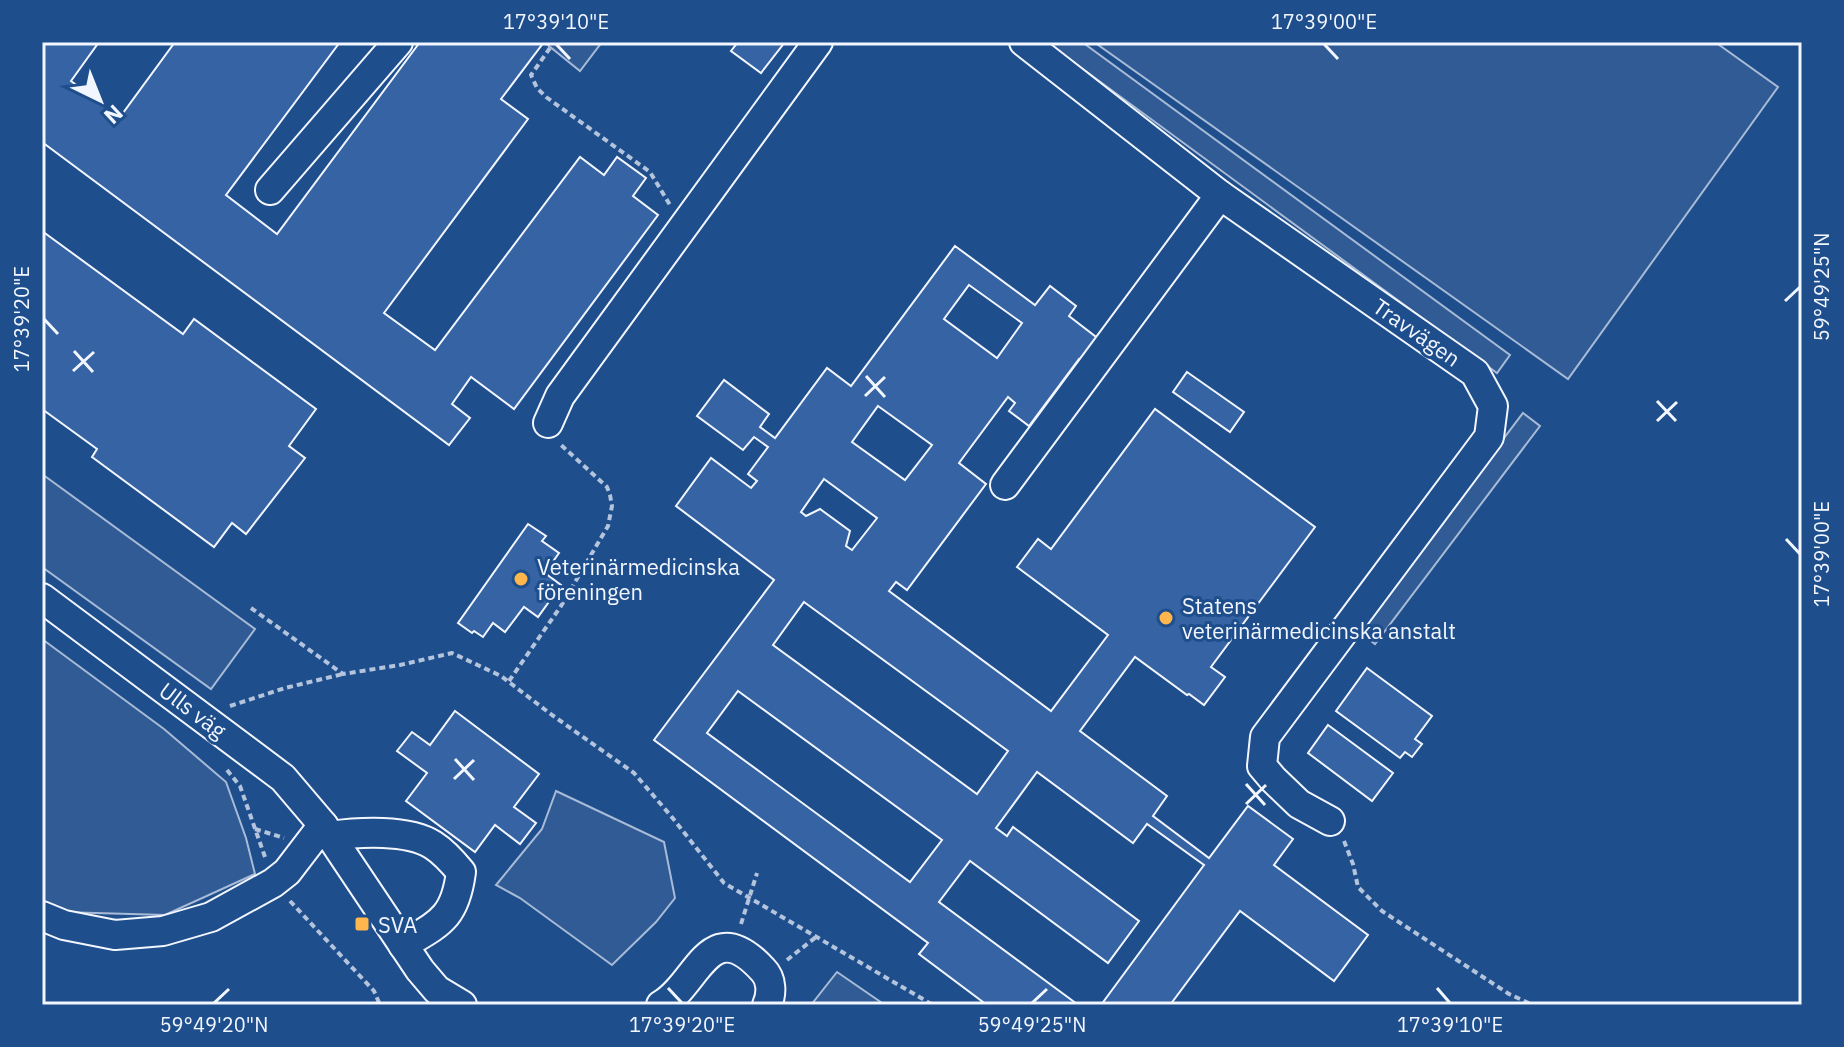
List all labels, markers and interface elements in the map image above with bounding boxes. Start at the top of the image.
text: 17°39'10"E [503,8,609,35]
text: 17°39'00"E [1271,8,1377,35]
north arrow [60,60,140,140]
text: N [98,99,130,131]
text: 59°49'25"N [1808,233,1835,341]
text: 17°39'20"E [8,266,35,372]
street label: Travvägen [1368,291,1466,373]
text: 17°39'00"E [1808,501,1835,607]
place label: Veterinärmedicinska föreningen [537,552,740,606]
marker: Veterinärmedicinska föreningen [512,570,530,588]
place label: Statens veterinärmedicinska anstalt [1182,591,1456,645]
marker: Statens veterinärmedicinska anstalt [1157,609,1175,627]
street label: Ulls väg [154,675,233,745]
place label: SVA [378,910,417,939]
marker: SVA [353,915,371,933]
text: 59°49'20"N [160,1011,268,1038]
text: 17°39'20"E [629,1011,735,1038]
text: 59°49'25"N [978,1011,1086,1038]
text: 17°39'10"E [1397,1011,1503,1038]

